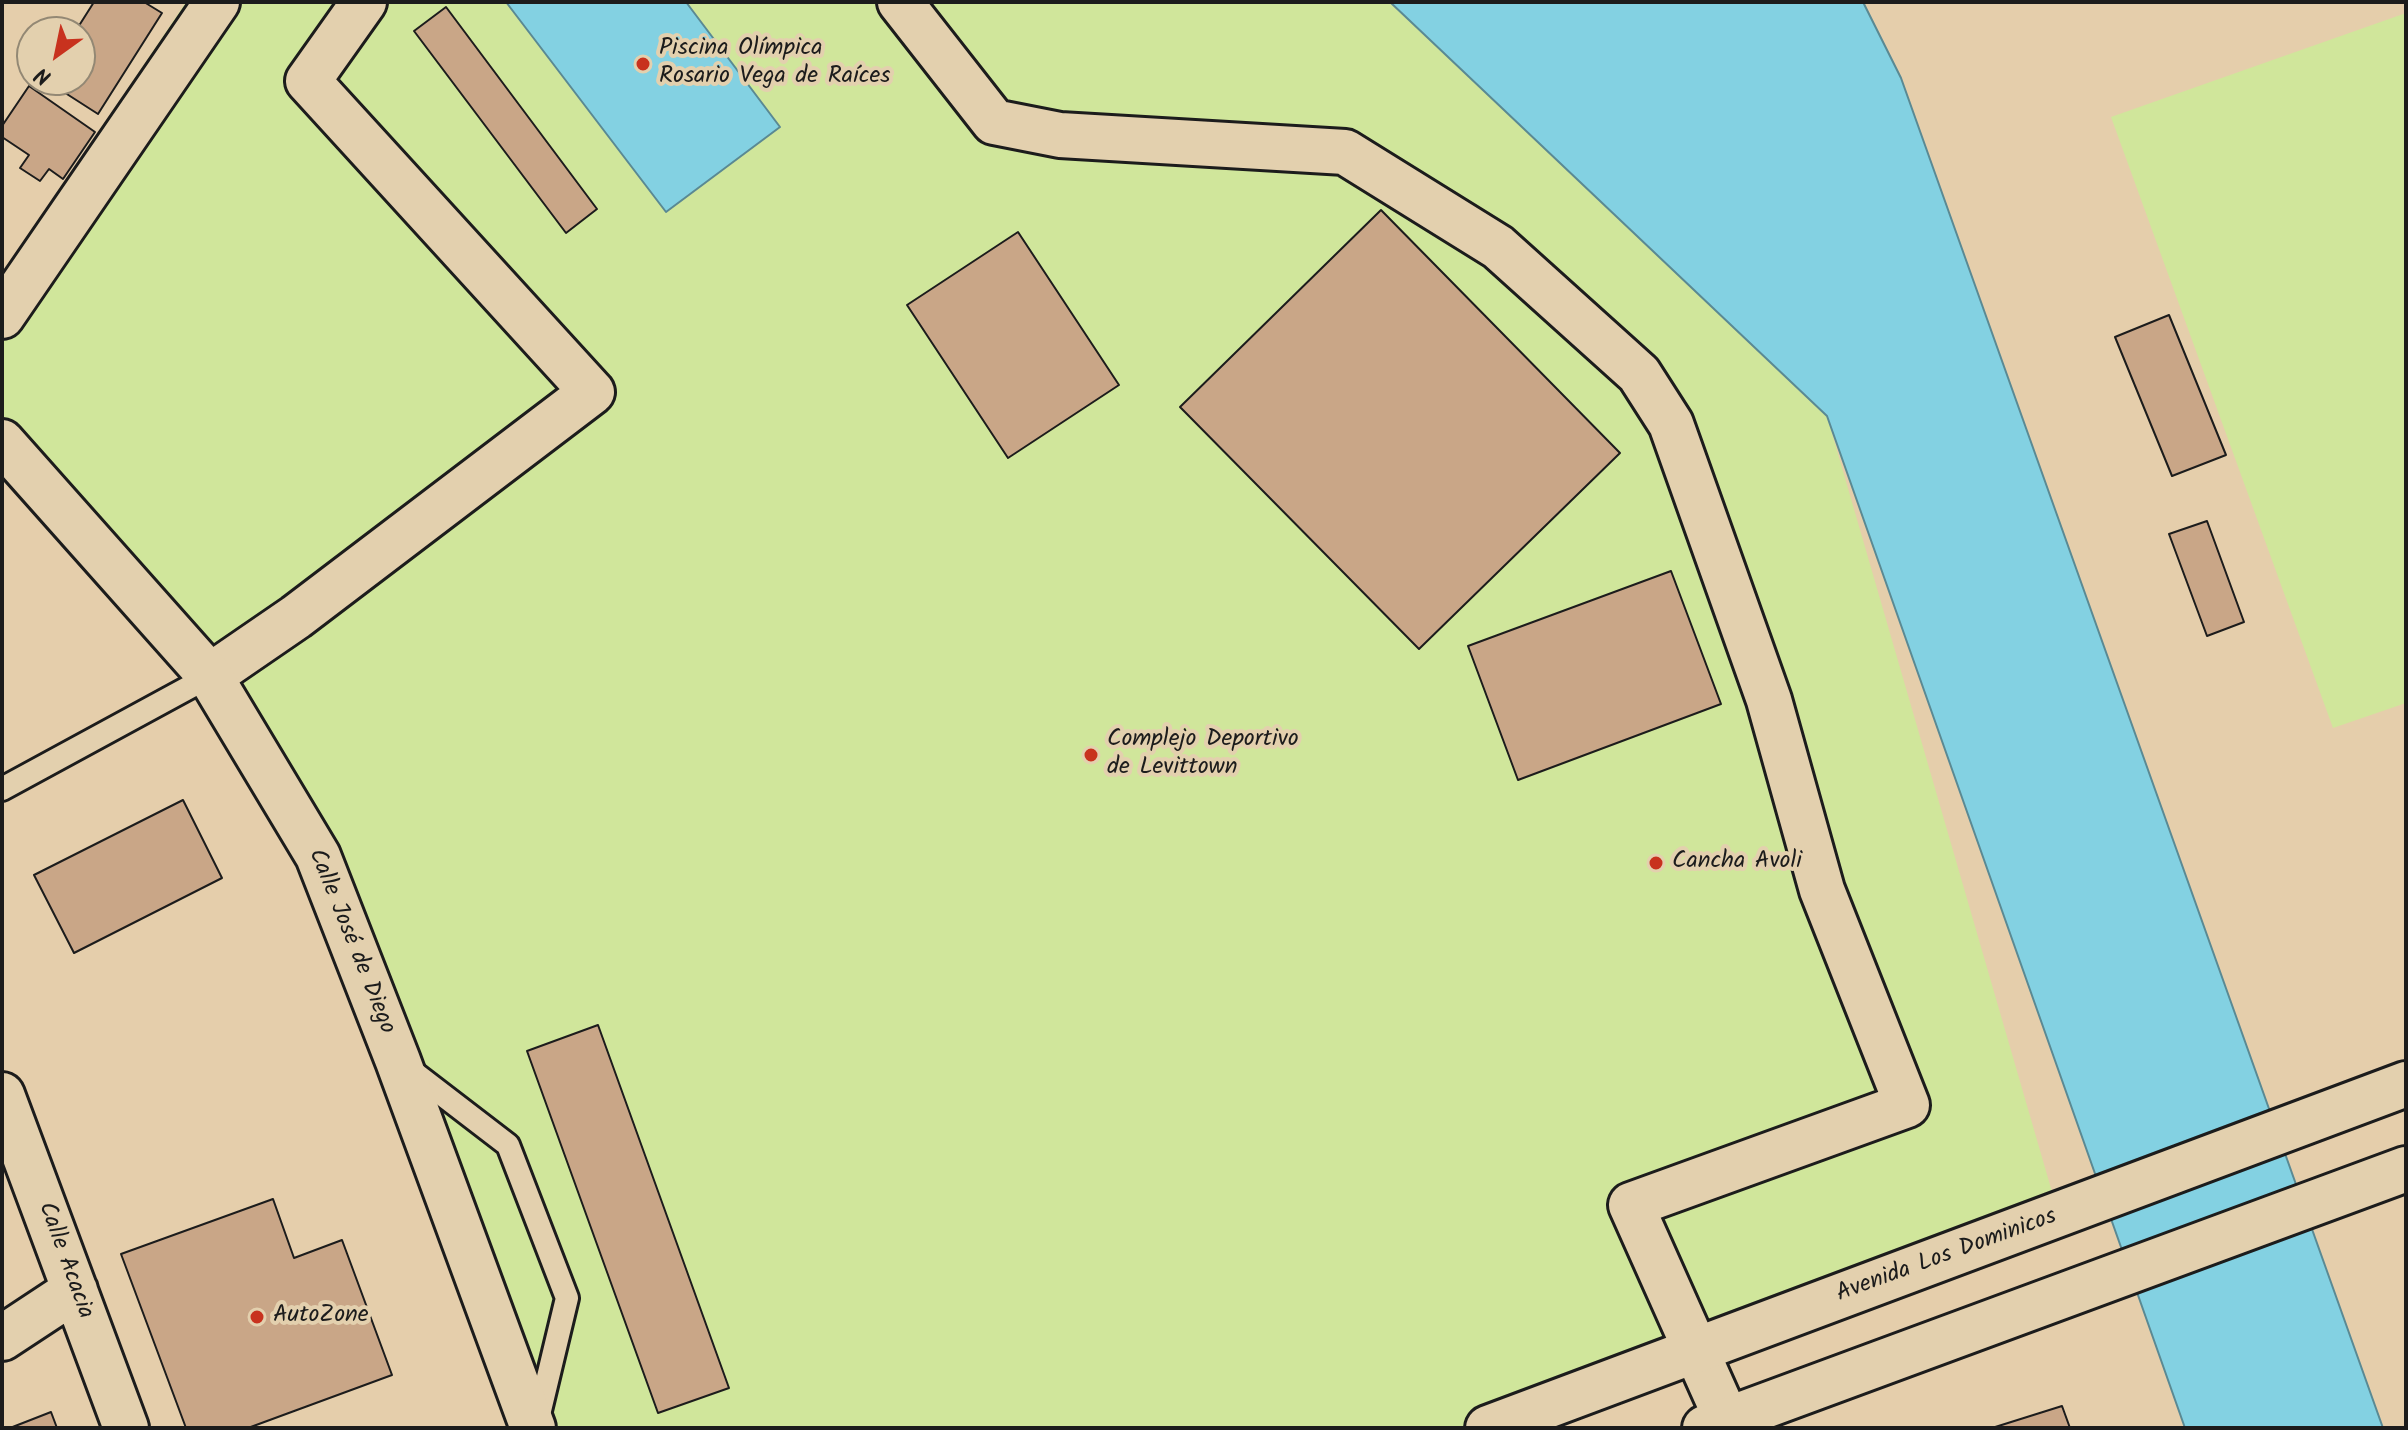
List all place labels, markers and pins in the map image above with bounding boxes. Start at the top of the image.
place label: Piscina Olímpica Rosario Vega de Raíces [659,36,890,92]
marker: Piscina Olímpica Rosario Vega de Raíces [634,55,652,73]
place label: Complejo Deportivo de Levittown [1107,727,1299,783]
marker: Complejo Deportivo de Levittown [1082,746,1100,764]
place label: Cancha Avoli [1672,849,1802,877]
marker: Cancha Avoli [1647,854,1665,872]
place label: AutoZone [273,1303,369,1331]
marker: AutoZone [248,1308,266,1326]

